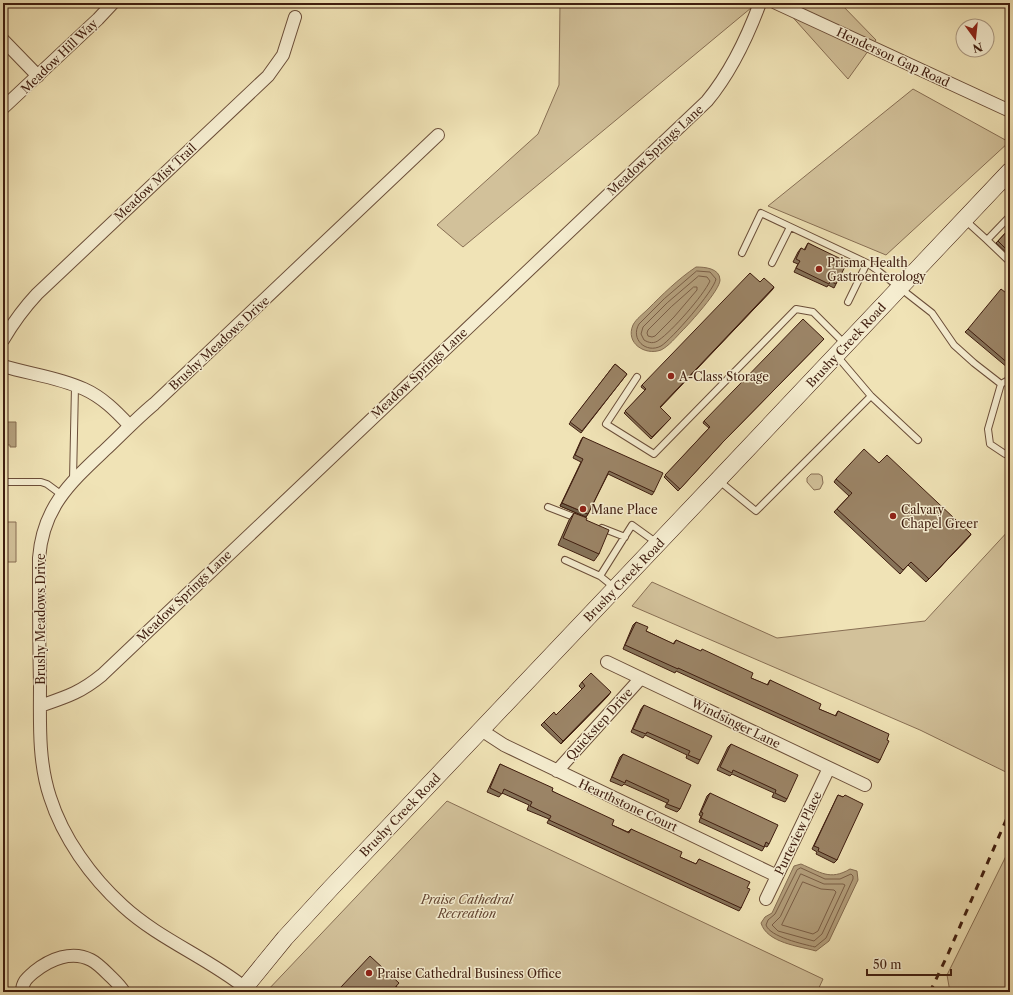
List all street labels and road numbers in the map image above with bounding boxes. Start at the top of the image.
street label: Meadow Hill Way [18,15,101,96]
street label: Henderson Gap Road [834,24,952,90]
street label: Meadow Springs Lane [604,101,706,198]
street label: Meadow Mist Trail [111,140,199,224]
street label: Brushy Meadows Drive [166,293,272,393]
street label: Brushy Creek Road [803,299,889,390]
street label: Meadow Springs Lane [368,324,470,421]
street label: Brushy Creek Road [580,535,668,625]
street label: Meadow Springs Lane [134,547,235,645]
street label: Brushy Meadows Drive [33,553,48,685]
street label: Quickstep Drive [563,685,636,763]
street label: Windsinger Lane [688,694,783,751]
street label: Brushy Creek Road [356,770,444,860]
street label: Hearthstone Court [576,776,680,835]
street label: Purteview Place [771,788,825,877]

